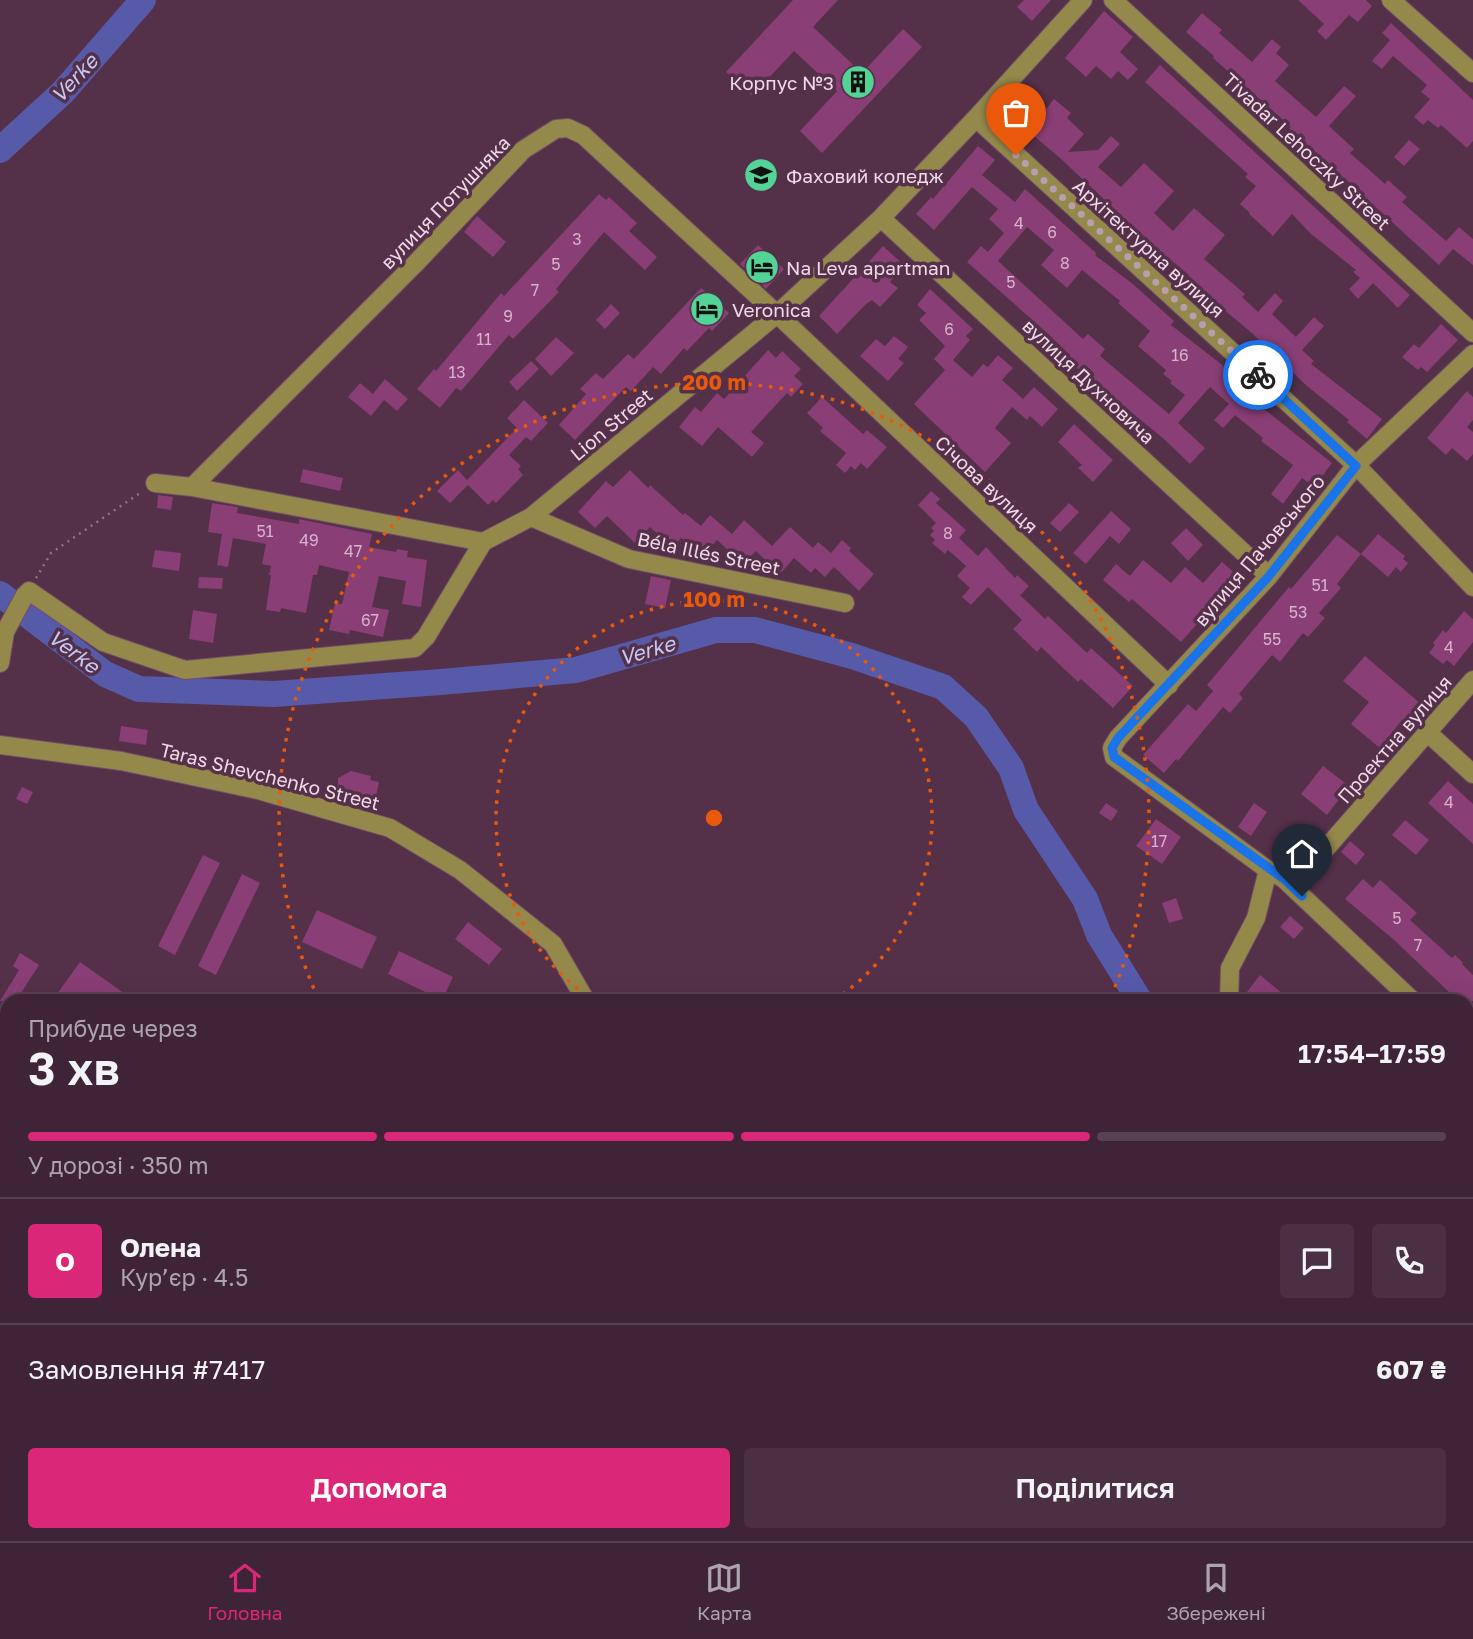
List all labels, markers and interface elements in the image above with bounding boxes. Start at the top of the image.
water label: Verke [45,47,104,108]
building icon: Корпус №3 [839,63,877,101]
street label: Tivadar Lehoczky Street [1219,68,1395,234]
place label: Корпус №3 [729,71,834,94]
pin [986,83,1046,155]
icon: bag [997,94,1035,132]
street label: вулиця Потушняка [376,131,514,273]
school or university icon: Фаховий коледж [742,156,780,194]
place label: Фаховий коледж [786,164,944,187]
street label: Архітектурна вулиця [1069,174,1229,322]
house number: 4 [1014,213,1024,233]
house number: 6 [1047,222,1057,242]
house number: 3 [572,229,582,249]
hotel icon: Na Leva apartman [743,248,781,286]
house number: 8 [1060,253,1070,273]
house number: 5 [551,254,561,274]
place label: Na Leva apartman [786,256,951,279]
house number: 5 [1006,272,1016,292]
house number: 7 [531,280,539,300]
hotel icon: Veronica [688,290,726,328]
place label: Veronica [732,298,811,321]
house number: 9 [503,306,513,326]
street label: вулиця Духновича [1018,314,1160,448]
house number: 6 [944,319,954,339]
house number: 11 [476,329,492,349]
courier [1223,340,1293,410]
house number: 16 [1171,345,1189,365]
icon: bike [1239,356,1277,394]
house number: 13 [448,362,466,382]
text: 200 m [682,369,746,395]
street label: Lion Street [565,383,657,465]
street label: Січова вулиця [931,430,1043,538]
street label: вулиця Пачовського [1189,470,1329,630]
house number: 51 [256,521,274,541]
house number: 8 [943,523,953,543]
street label: Béla Illés Street [636,527,782,579]
house number: 49 [299,530,319,550]
house number: 47 [344,541,362,561]
house number: 51 [1311,575,1329,595]
text: 100 m [683,586,745,612]
house number: 53 [1289,602,1307,622]
house number: 67 [361,610,379,630]
water label: Verke [43,624,106,680]
water label: Verke [616,629,680,670]
house number: 55 [1263,629,1281,649]
house number: 4 [1444,637,1454,657]
street label: Проектна вулиця [1332,670,1456,808]
street label: Taras Shevchenko Street [158,738,382,814]
house number: 4 [1444,792,1454,812]
centre of rings [702,806,726,830]
pin [1272,824,1332,896]
house number: 17 [1151,831,1167,851]
icon: home [1283,835,1321,873]
house number: 5 [1392,908,1402,928]
house number: 7 [1414,935,1422,955]
text: Прибуде через [28,1014,198,1042]
text: 17:54–17:59 [1298,1038,1446,1069]
text: 3 хв [28,1040,120,1095]
text: У дорозі · 350 m [28,1151,209,1179]
button: chat [1280,1224,1354,1298]
button: phone [1372,1224,1446,1298]
text: Олена [120,1232,201,1263]
text: О [55,1246,75,1277]
text: Кур’єр · 4.5 [120,1263,248,1291]
text: Замовлення #7417 [28,1354,265,1385]
text: 607 ₴ [1376,1354,1446,1385]
button: Допомога [28,1448,730,1528]
button: Поділитися [744,1448,1446,1528]
tab: Головна [207,1559,283,1624]
tab: Карта [697,1559,752,1624]
tab: Збережені [1166,1559,1266,1624]

